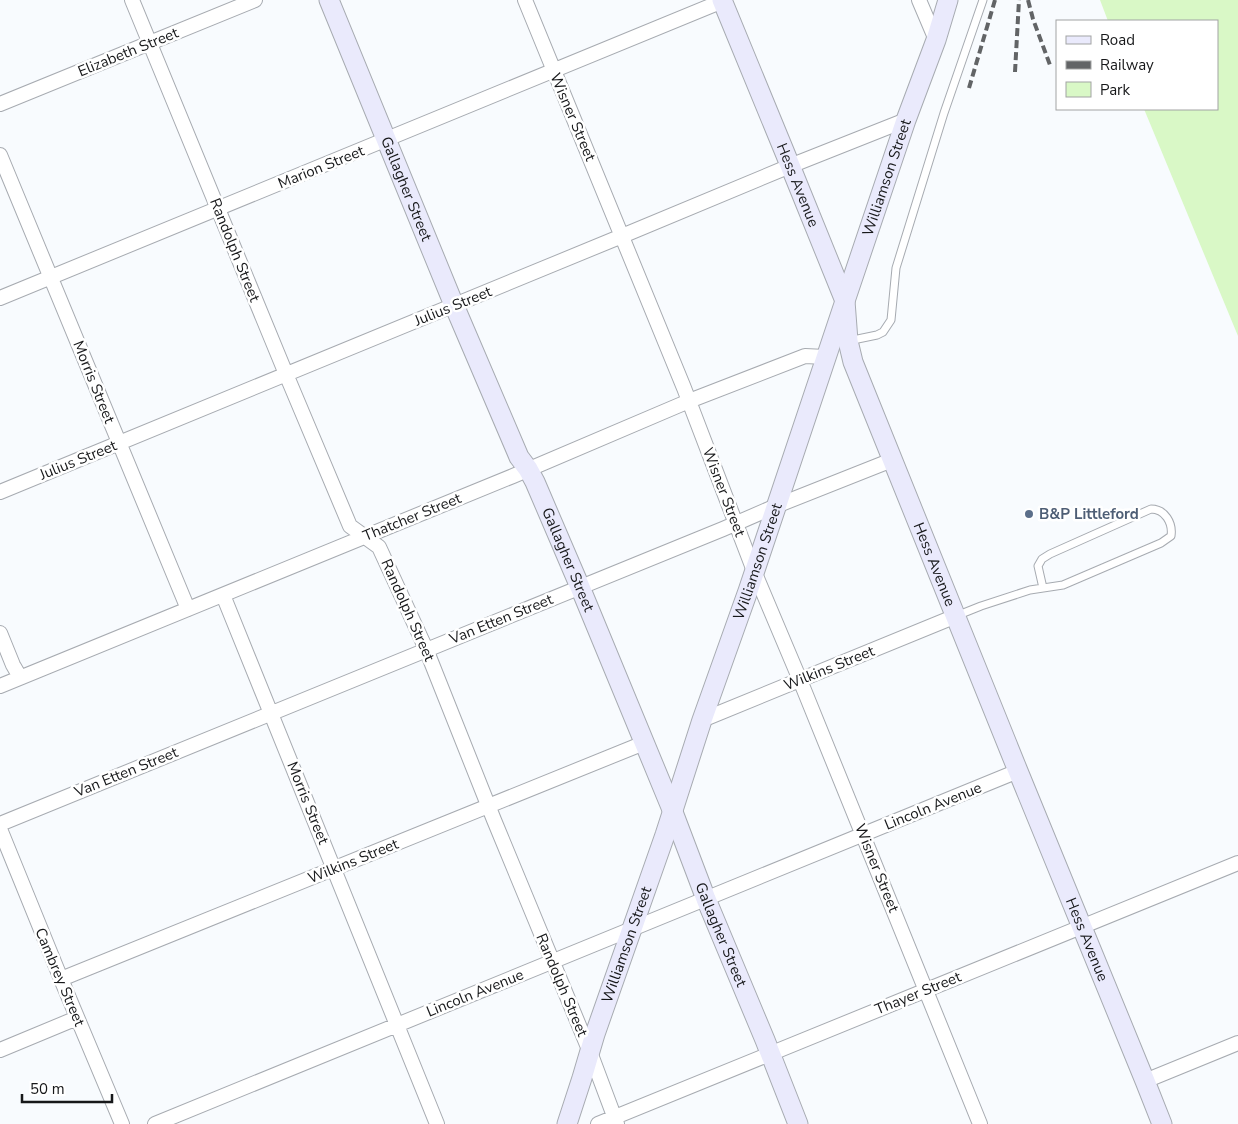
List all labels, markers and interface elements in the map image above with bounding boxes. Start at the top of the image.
legend [1056,20,1218,110]
street label: Elizabeth Street [75,22,182,81]
text: Road [1100,30,1135,50]
text: Railway [1100,55,1154,75]
street label: Wisner Street [545,70,601,165]
text: Park [1100,80,1130,100]
street label: Williamson Street [858,116,916,239]
street label: Gallagher Street [376,134,437,245]
street label: Marion Street [275,140,368,193]
street label: Hess Avenue [772,140,824,230]
street label: Randolph Street [205,195,265,305]
street label: Julius Street [410,281,495,331]
street label: Morris Street [68,338,120,427]
street label: Julius Street [35,435,120,485]
street label: Wisner Street [698,445,750,540]
street label: Thatcher Street [360,488,465,546]
street label: Williamson Street [728,500,787,623]
street label: Gallagher Street [537,504,599,615]
place label: B&P Littleford [1039,504,1139,524]
marker: B&P Littleford [1023,508,1035,520]
street label: Hess Avenue [909,519,961,609]
street label: Randolph Street [376,556,440,665]
street label: Van Etten Street [445,589,556,649]
street label: Wilkins Street [781,640,878,695]
street label: Van Etten Street [70,742,181,802]
street label: Morris Street [282,759,334,848]
street label: Lincoln Avenue [881,777,985,835]
street label: Wisner Street [850,821,904,916]
street label: Wilkins Street [305,833,402,888]
street label: Gallagher Street [691,879,752,990]
street label: Williamson Street [597,883,656,1006]
street label: Hess Avenue [1061,895,1113,984]
street label: Cambrey Street [30,925,90,1030]
street label: Randolph Street [531,930,593,1040]
street label: Lincoln Avenue [423,964,527,1022]
street label: Thayer Street [872,966,965,1019]
scale bar [22,1072,112,1104]
text: 50 m [30,1079,65,1099]

